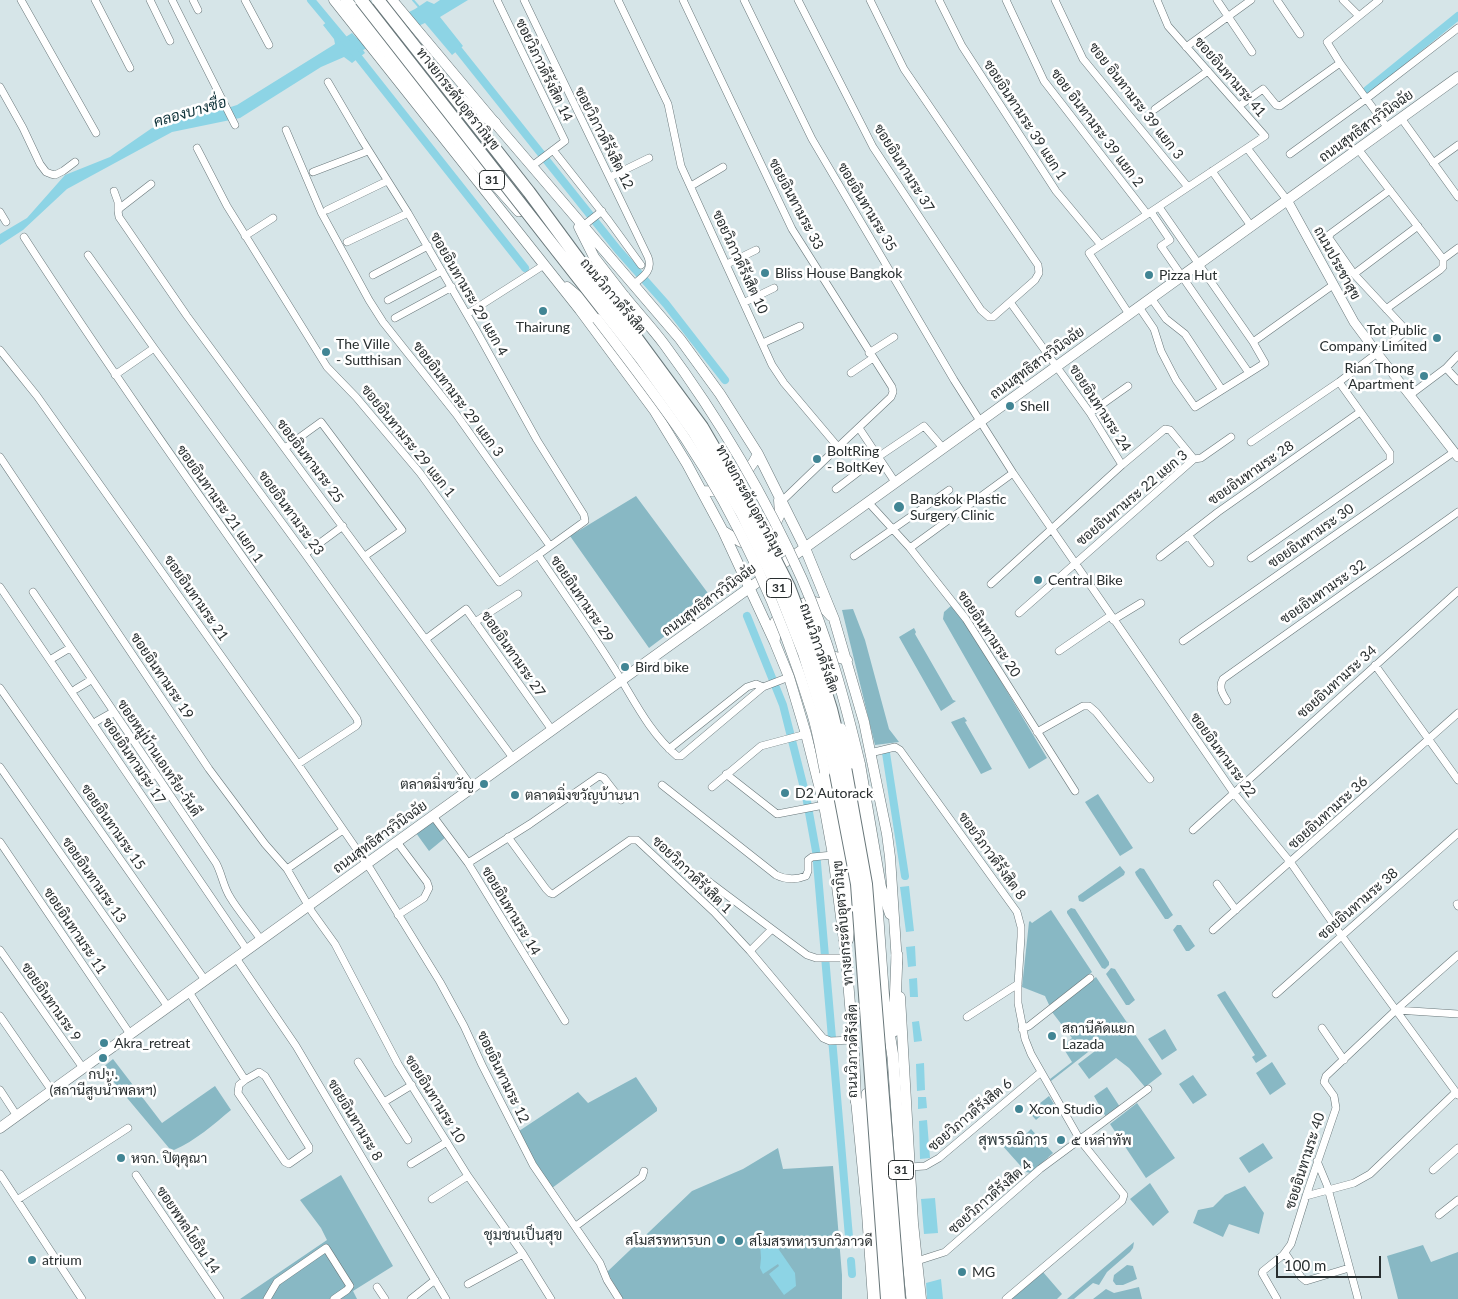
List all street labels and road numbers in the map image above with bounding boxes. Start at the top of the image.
street label: ซอยวิภาวดีรังสิต 14 [512,16,576,124]
street label: ซอยอินทามระ 41 [1191,34,1269,120]
street label: ซอย อินทามระ 39 แยก 3 [1085,39,1187,163]
street label: ทางยกระดับอุตราภิมุข [413,44,503,154]
street label: ซอยอินทามระ 39 แยก 1 [980,57,1070,183]
street label: ซอย อินทามระ 39 แยก 2 [1047,66,1147,190]
street label: ซอยวิภาวดีรังสิต 12 [571,84,637,192]
street label: ถนนสุทธิสารวินิจฉัย [1316,86,1416,166]
street label: ซอยอินทามระ 37 [870,121,938,215]
street label: ซอยอินทามระ 33 [765,156,827,252]
street label: ซอยอินทามระ 35 [834,160,900,254]
road number: 31 [480,170,504,190]
street label: ซอยวิภาวดีรังสิต 10 [709,207,771,317]
street label: ถนนประชาสุข [1310,223,1364,303]
street label: ซอยอินทามระ 29 แยก 4 [427,229,511,359]
street label: ถนนวิภาวดีรังสิต [576,255,650,337]
street label: ถนนสุทธิสารวินิจฉัย [987,323,1087,403]
street label: ซอยอินทามระ 29 แยก 3 [409,338,507,460]
street label: ซอยอินทามระ 24 [1066,361,1134,455]
street label: ซอยอินทามระ 29 แยก 1 [357,381,459,501]
street label: ซอยอินทามระ 25 [273,416,347,506]
street label: ซอยอินทามระ 28 [1205,437,1297,509]
street label: ซอยอินทามระ 21 แยก 1 [173,442,267,566]
street label: ทางยกระดับอุตราภิมุข [712,442,788,560]
street label: ซอยอินทามระ 22 แยก 3 [1073,447,1191,549]
street label: ซอยอินทามระ 23 [255,467,327,559]
street label: ซอยอินทามระ 30 [1265,500,1357,572]
street label: ซอยอินทามระ 21 [160,552,232,644]
street label: ซอยอินทามระ 29 [547,553,617,645]
street label: ซอยอินทามระ 32 [1277,556,1369,628]
street label: ถนนสุทธิสารวินิจฉัย [659,560,759,640]
road number: 31 [766,578,792,598]
street label: ซอยอินทามระ 20 [954,588,1024,680]
street label: ถนนวิภาวดีรังสิต [796,601,842,695]
street label: ซอยอินทามระ 27 [477,608,549,700]
street label: ซอยอินทามระ 19 [127,630,197,722]
street label: ซอยอินทามระ 34 [1294,642,1380,722]
street label: ซอยหมู่บ้านเอเทรีย-วันดี [114,696,204,820]
street label: ซอยอินทามระ 22 [1187,709,1259,801]
street label: ซอยอินทามระ 17 [99,715,169,807]
street label: ซอยอินทามระ 36 [1285,773,1371,853]
street label: ซอยอินทามระ 15 [77,781,149,873]
street label: ถนนสุทธิสารวินิจฉัย [330,797,430,877]
street label: ซอยวิภาวดีรังสิต 8 [955,809,1029,903]
street label: ซอยวิภาวดีรังสิต 1 [649,833,735,917]
street label: ซอยอินทามระ 13 [58,834,130,926]
street label: ทางยกระดับอุตราภิมุข [829,860,857,986]
street label: ซอยอินทามระ 14 [478,864,544,958]
street label: ซอยอินทามระ 38 [1315,865,1401,943]
street label: ซอยอินทามระ 11 [40,885,110,977]
street label: ซอยอินทามระ 9 [18,959,84,1045]
street label: ถนนวิภาวดีรังสิต [844,1004,860,1098]
street label: ซอยอินทามระ 12 [473,1028,533,1126]
street label: ซอยอินทามระ 10 [401,1052,469,1146]
street label: ซอยวิภาวดีรังสิต 6 [925,1075,1015,1155]
street label: ซอยอินทามระ 8 [324,1076,386,1164]
street label: ซอยอินทามระ 40 [1281,1111,1329,1211]
street label: ซอยวิภาวดีรังสิต 4 [945,1156,1035,1238]
road number: 31 [888,1160,914,1180]
street label: ซอยพหลโยธิน 14 [153,1183,223,1277]

